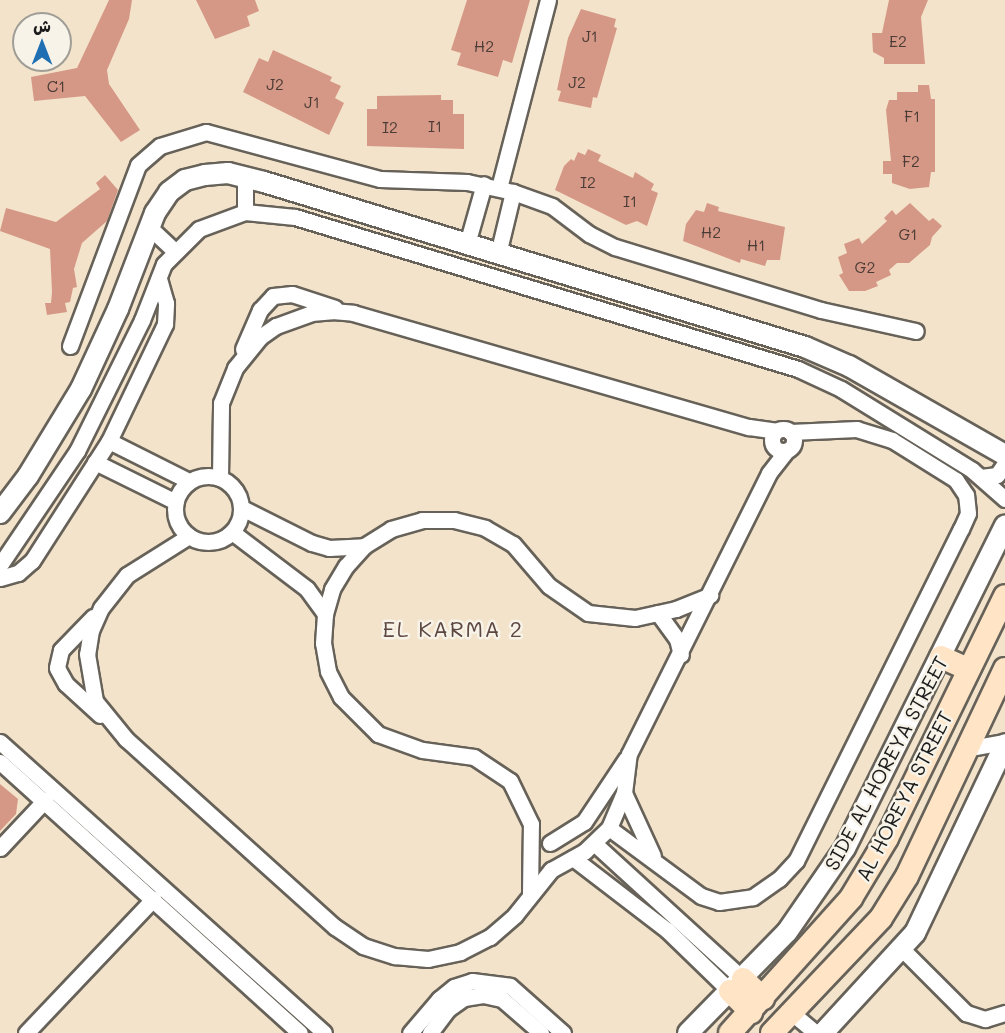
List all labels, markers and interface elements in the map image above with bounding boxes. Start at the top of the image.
north arrow [12,12,72,72]
text: ش [33,15,51,36]
house number: J1 [582,26,598,46]
house number: E2 [889,31,907,51]
house number: H2 [474,36,494,56]
house number: J2 [568,72,586,92]
house number: J2 [266,74,284,94]
house number: C1 [47,76,65,96]
house number: J1 [304,92,320,112]
house number: F1 [904,106,920,126]
house number: I1 [428,116,442,136]
house number: I2 [382,117,398,137]
house number: F2 [902,151,920,171]
house number: I2 [580,172,596,192]
house number: I1 [623,191,637,211]
house number: H2 [701,222,721,242]
house number: G1 [898,224,918,244]
house number: H1 [747,235,765,255]
house number: G2 [855,257,875,277]
district label: EL KARMA 2 [383,616,523,642]
street label: SIDE AL HOREYA STREET [819,652,953,874]
street label: AL HOREYA STREET [851,707,957,885]

